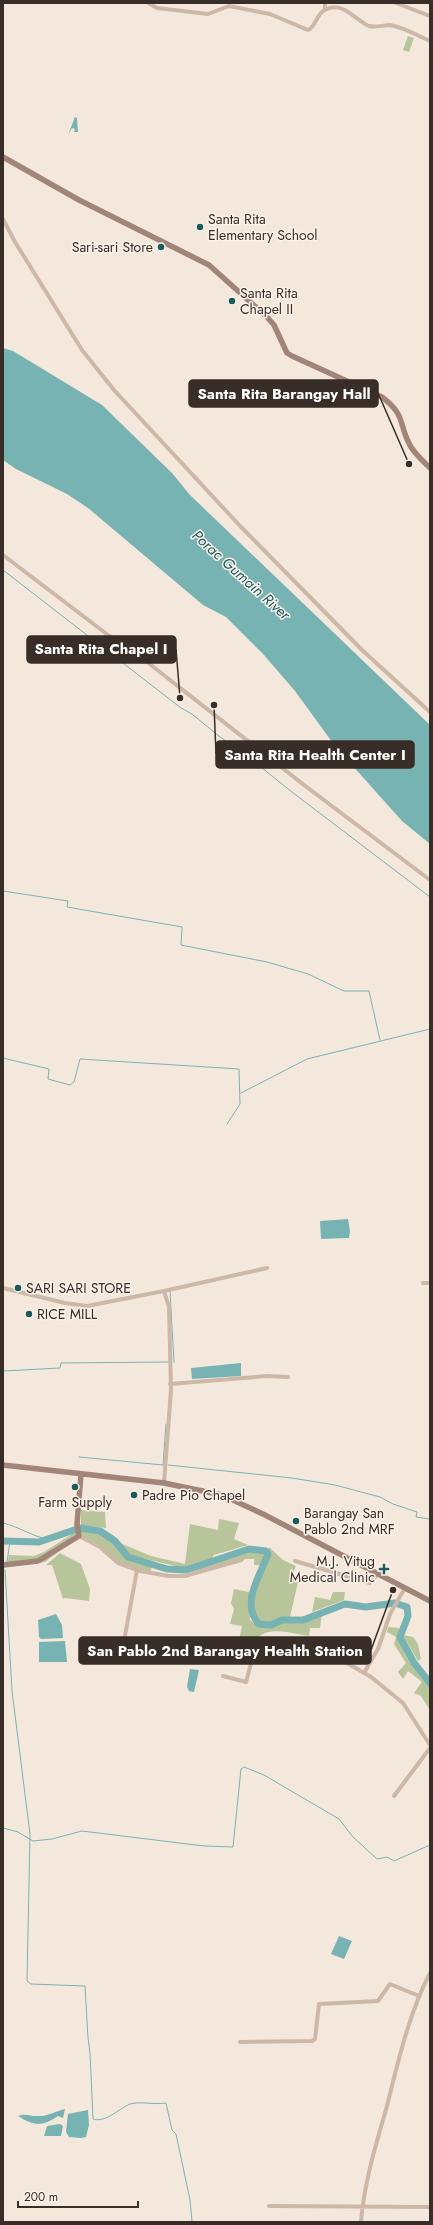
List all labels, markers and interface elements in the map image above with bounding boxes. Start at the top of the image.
place label: Santa Rita Elementary School [208,209,318,245]
marker: Santa Rita Elementary School [195,222,205,232]
place label: Sari-sari Store [72,237,153,257]
marker: Sari-sari Store [156,242,166,252]
place label: Santa Rita Chapel II [240,283,298,319]
marker: Santa Rita Chapel II [227,296,237,306]
callout: Santa Rita Barangay Hall [189,380,378,407]
text: Santa Rita Barangay Hall [197,383,371,405]
water label: Porac Gumain River [187,525,296,626]
callout: Santa Rita Chapel I [27,636,176,663]
text: Santa Rita Chapel I [35,638,167,660]
callout: Santa Rita Health Center I [216,741,414,768]
text: Santa Rita Health Center I [224,744,406,766]
place label: SARI SARI STORE [26,1278,131,1298]
marker: SARI SARI STORE [13,1283,23,1293]
place label: RICE MILL [37,1304,98,1324]
marker: RICE MILL [24,1309,34,1319]
marker: Farm Supply [70,1482,80,1492]
place label: Padre Pio Chapel [142,1485,245,1505]
marker: Padre Pio Chapel [129,1490,139,1500]
place label: Farm Supply [38,1492,113,1512]
place label: Barangay San Pablo 2nd MRF [304,1503,395,1539]
marker: Barangay San Pablo 2nd MRF [291,1516,301,1526]
place label: M.J. Vitug Medical Clinic [290,1551,375,1587]
marker: M.J. Vitug Medical Clinic [378,1563,390,1575]
callout: San Pablo 2nd Barangay Health Station [79,1637,371,1664]
text: San Pablo 2nd Barangay Health Station [87,1640,363,1662]
scale bar [18,2183,138,2209]
text: 200 m [24,2188,58,2206]

